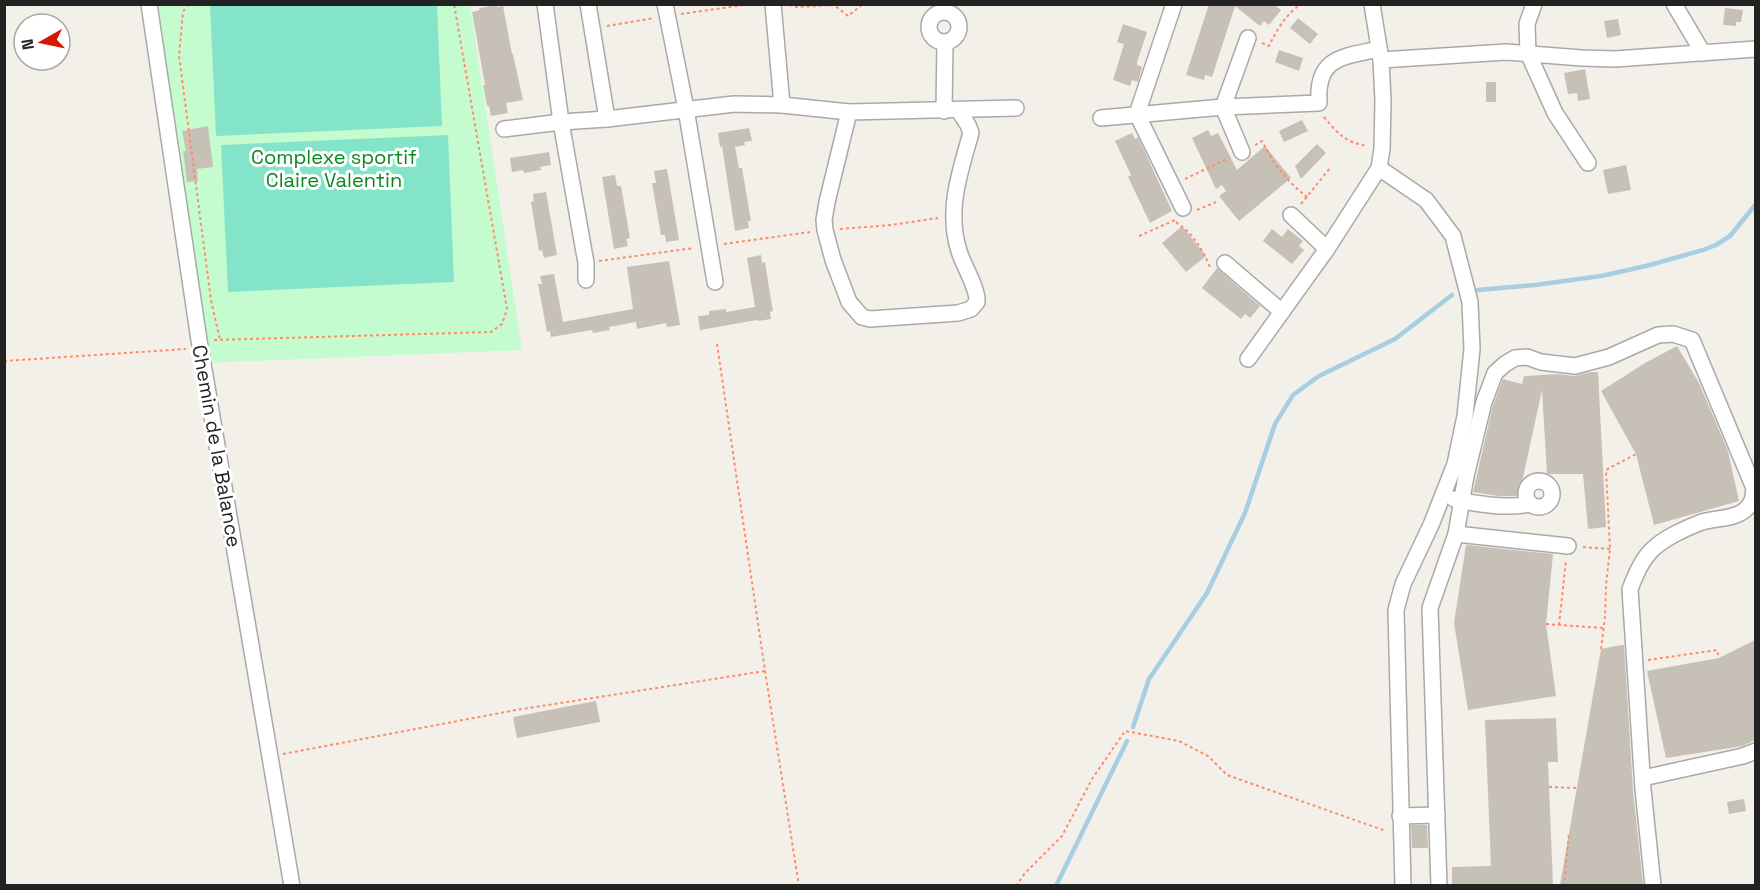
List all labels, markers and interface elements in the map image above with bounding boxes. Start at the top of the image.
north arrow [12,12,72,72]
text: N [16,37,39,51]
park label: Complexe sportif Claire Valentin [251,144,417,193]
street label: Chemin de la Balance [186,343,248,549]

